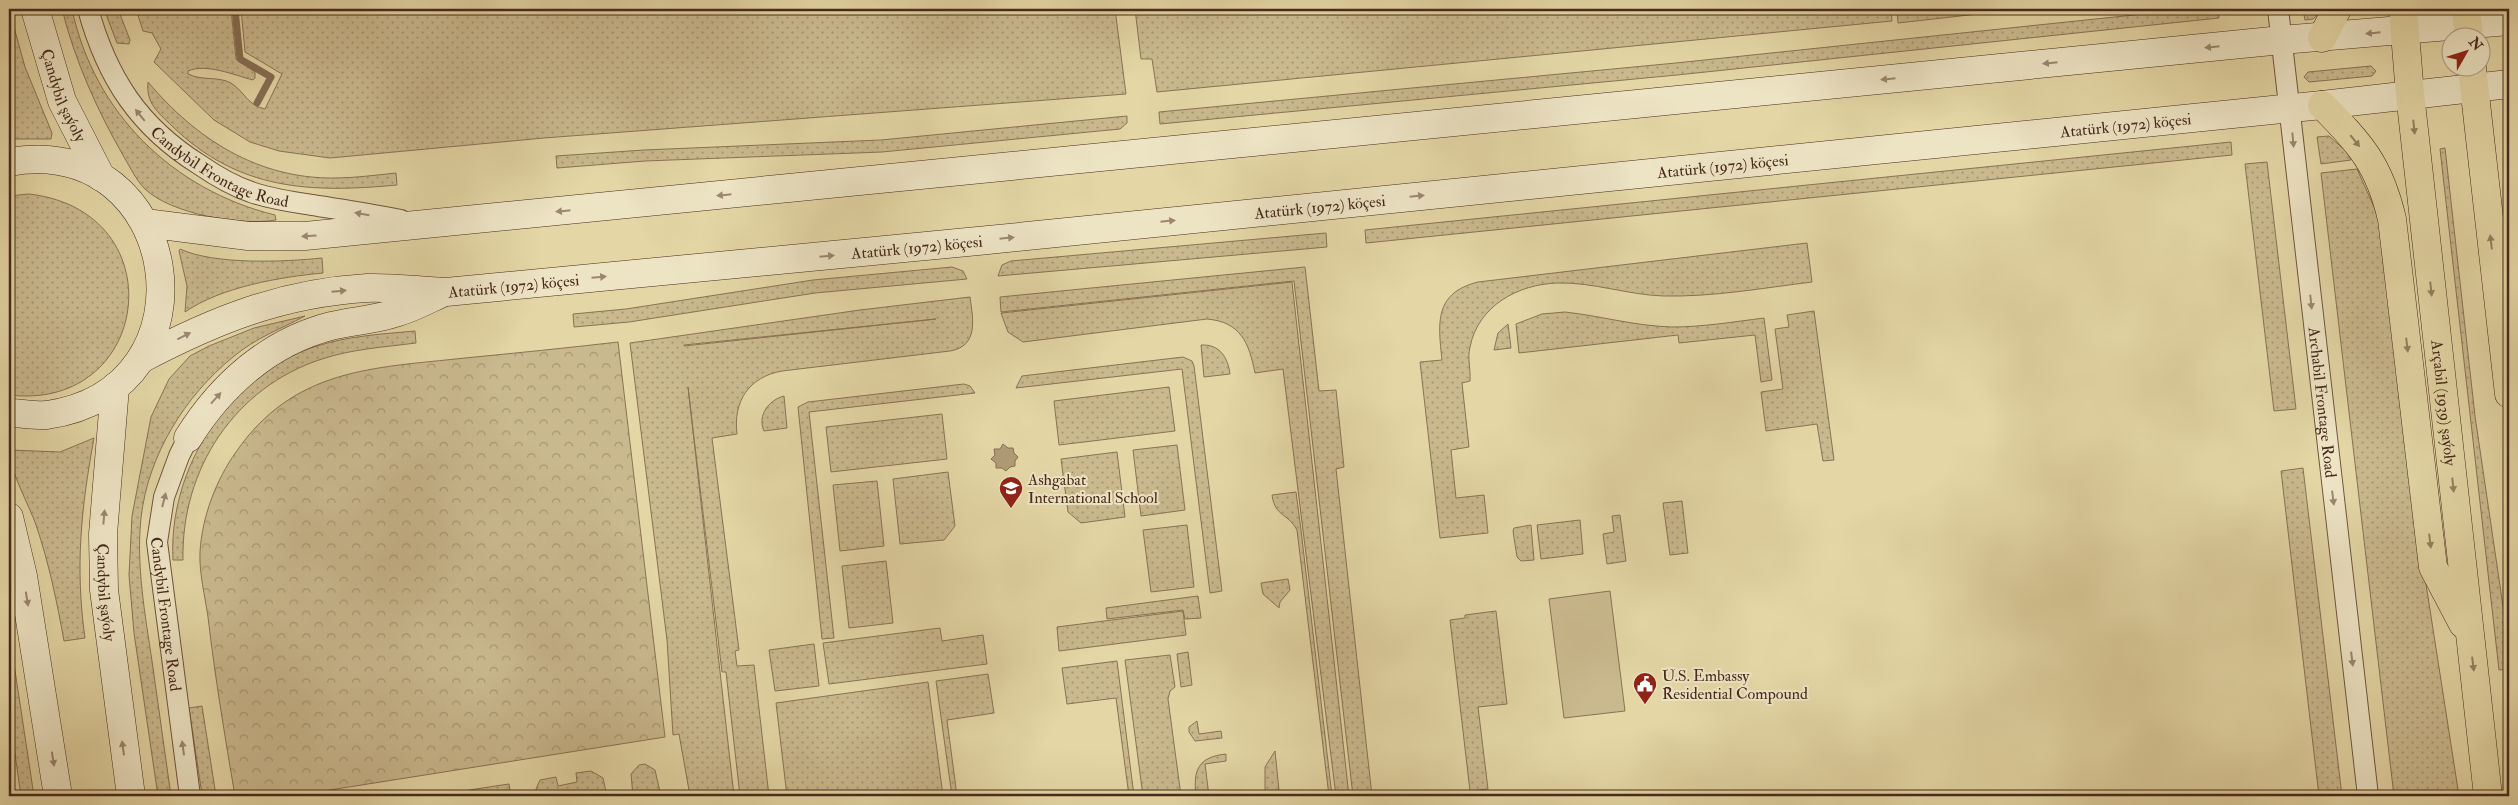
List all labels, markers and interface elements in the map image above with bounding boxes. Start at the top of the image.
north arrow [2440,28,2490,78]
one-way arrow [2365,29,2381,37]
text: N [2465,33,2487,55]
one-way arrow [2203,43,2219,51]
street label: Çandybil şaýoly [36,47,91,146]
one-way arrow [2042,59,2058,67]
one-way arrow [1880,75,1896,83]
one-way arrow [135,108,145,121]
street label: Atatürk (1972) köçesi [2058,109,2192,143]
one-way arrow [2410,119,2418,135]
street label: Candybil Frontage Road [146,122,290,212]
one-way arrow [2290,132,2298,148]
one-way arrow [2350,134,2361,147]
street label: Atatürk (1972) köçesi [1655,150,1789,183]
one-way arrow [716,191,732,199]
street label: Atatürk (1972) köçesi [1252,191,1386,224]
one-way arrow [1409,191,1425,199]
one-way arrow [554,207,570,215]
one-way arrow [353,209,369,217]
one-way arrow [1161,217,1177,225]
one-way arrow [301,232,317,240]
street label: Atatürk (1972) köçesi [849,232,984,264]
one-way arrow [2487,233,2495,249]
one-way arrow [999,234,1015,242]
one-way arrow [820,252,836,260]
street label: Atatürk (1972) köçesi [446,270,580,303]
one-way arrow [592,273,608,281]
one-way arrow [2427,281,2435,297]
one-way arrow [331,286,347,294]
one-way arrow [2307,294,2315,310]
street label: Archabil Frontage Road [2303,325,2341,479]
one-way arrow [177,332,191,340]
one-way arrow [2403,337,2411,353]
street label: Arçabil (1939) şaýoly [2426,338,2460,468]
one-way arrow [210,393,222,405]
place label: Ashgabat International School [1027,470,1158,508]
school or university icon: Ashgabat International School [998,475,1024,509]
one-way arrow [2449,477,2457,493]
one-way arrow [2329,490,2337,506]
one-way arrow [160,493,168,508]
one-way arrow [100,509,108,525]
one-way arrow [2426,534,2434,550]
street label: Candybil Frontage Road [145,536,185,693]
street label: Çandybil şaýoly [92,543,120,644]
one-way arrow [24,591,32,607]
one-way arrow [2348,652,2356,668]
one-way arrow [2469,656,2477,672]
place label: U.S. Embassy Residential Compound [1662,666,1808,705]
public building icon: U.S. Embassy Residential Compound [1632,671,1658,705]
one-way arrow [119,740,127,756]
one-way arrow [179,740,187,756]
one-way arrow [49,752,57,768]

